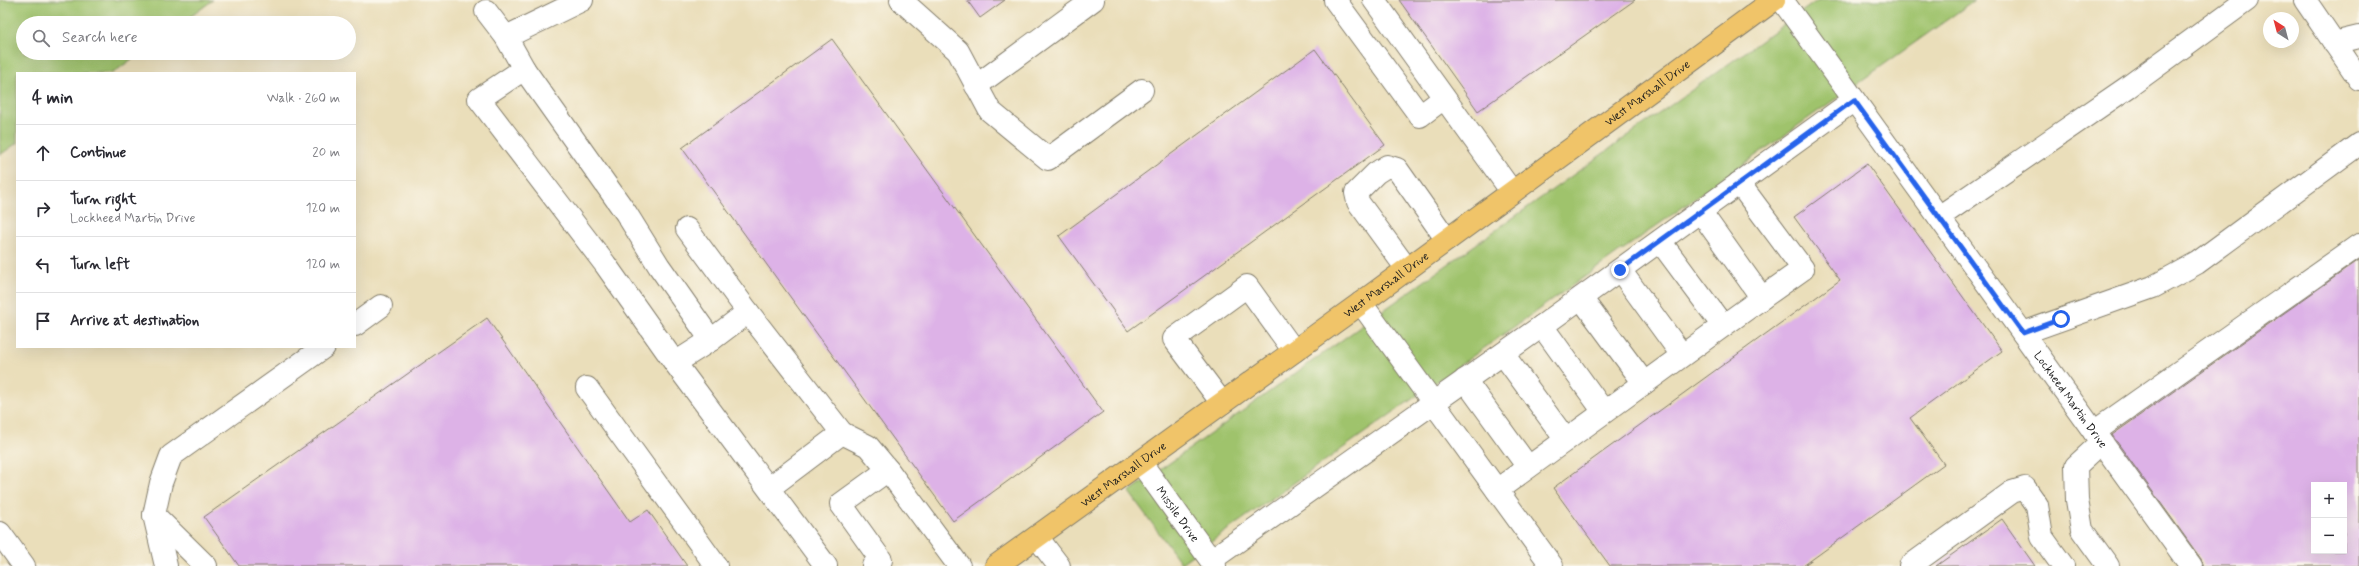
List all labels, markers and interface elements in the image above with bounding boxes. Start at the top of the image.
north arrow [2263,12,2299,48]
search box [16,16,356,60]
icon: search [30,27,52,49]
text: Search here [62,28,138,48]
street label: West Marshall Drive [1602,57,1694,130]
text: 4 min [32,87,73,109]
text: Walk · 260 m [267,90,340,107]
icon: ahead [32,142,54,164]
text: Continue [70,143,126,163]
text: 20 m [312,144,340,161]
text: Turn right [70,190,137,210]
icon: right [32,198,54,220]
text: 120 m [306,200,340,217]
text: Lockheed Martin Drive [70,210,195,227]
street label: West Marshall Drive [1341,249,1433,322]
icon: left [32,254,54,276]
text: Turn left [70,255,130,275]
text: 120 m [306,256,340,273]
route end [1611,261,1629,279]
icon: arrive [32,310,54,332]
route start [2052,310,2070,328]
text: Arrive at destination [70,311,199,331]
street label: Lockheed Martin Drive [2029,348,2110,452]
street label: West Marshall Drive [1078,439,1170,511]
map controls [2311,482,2347,554]
button: + [2311,482,2347,518]
street label: Missile Drive [1151,484,1202,546]
button: − [2311,518,2347,554]

